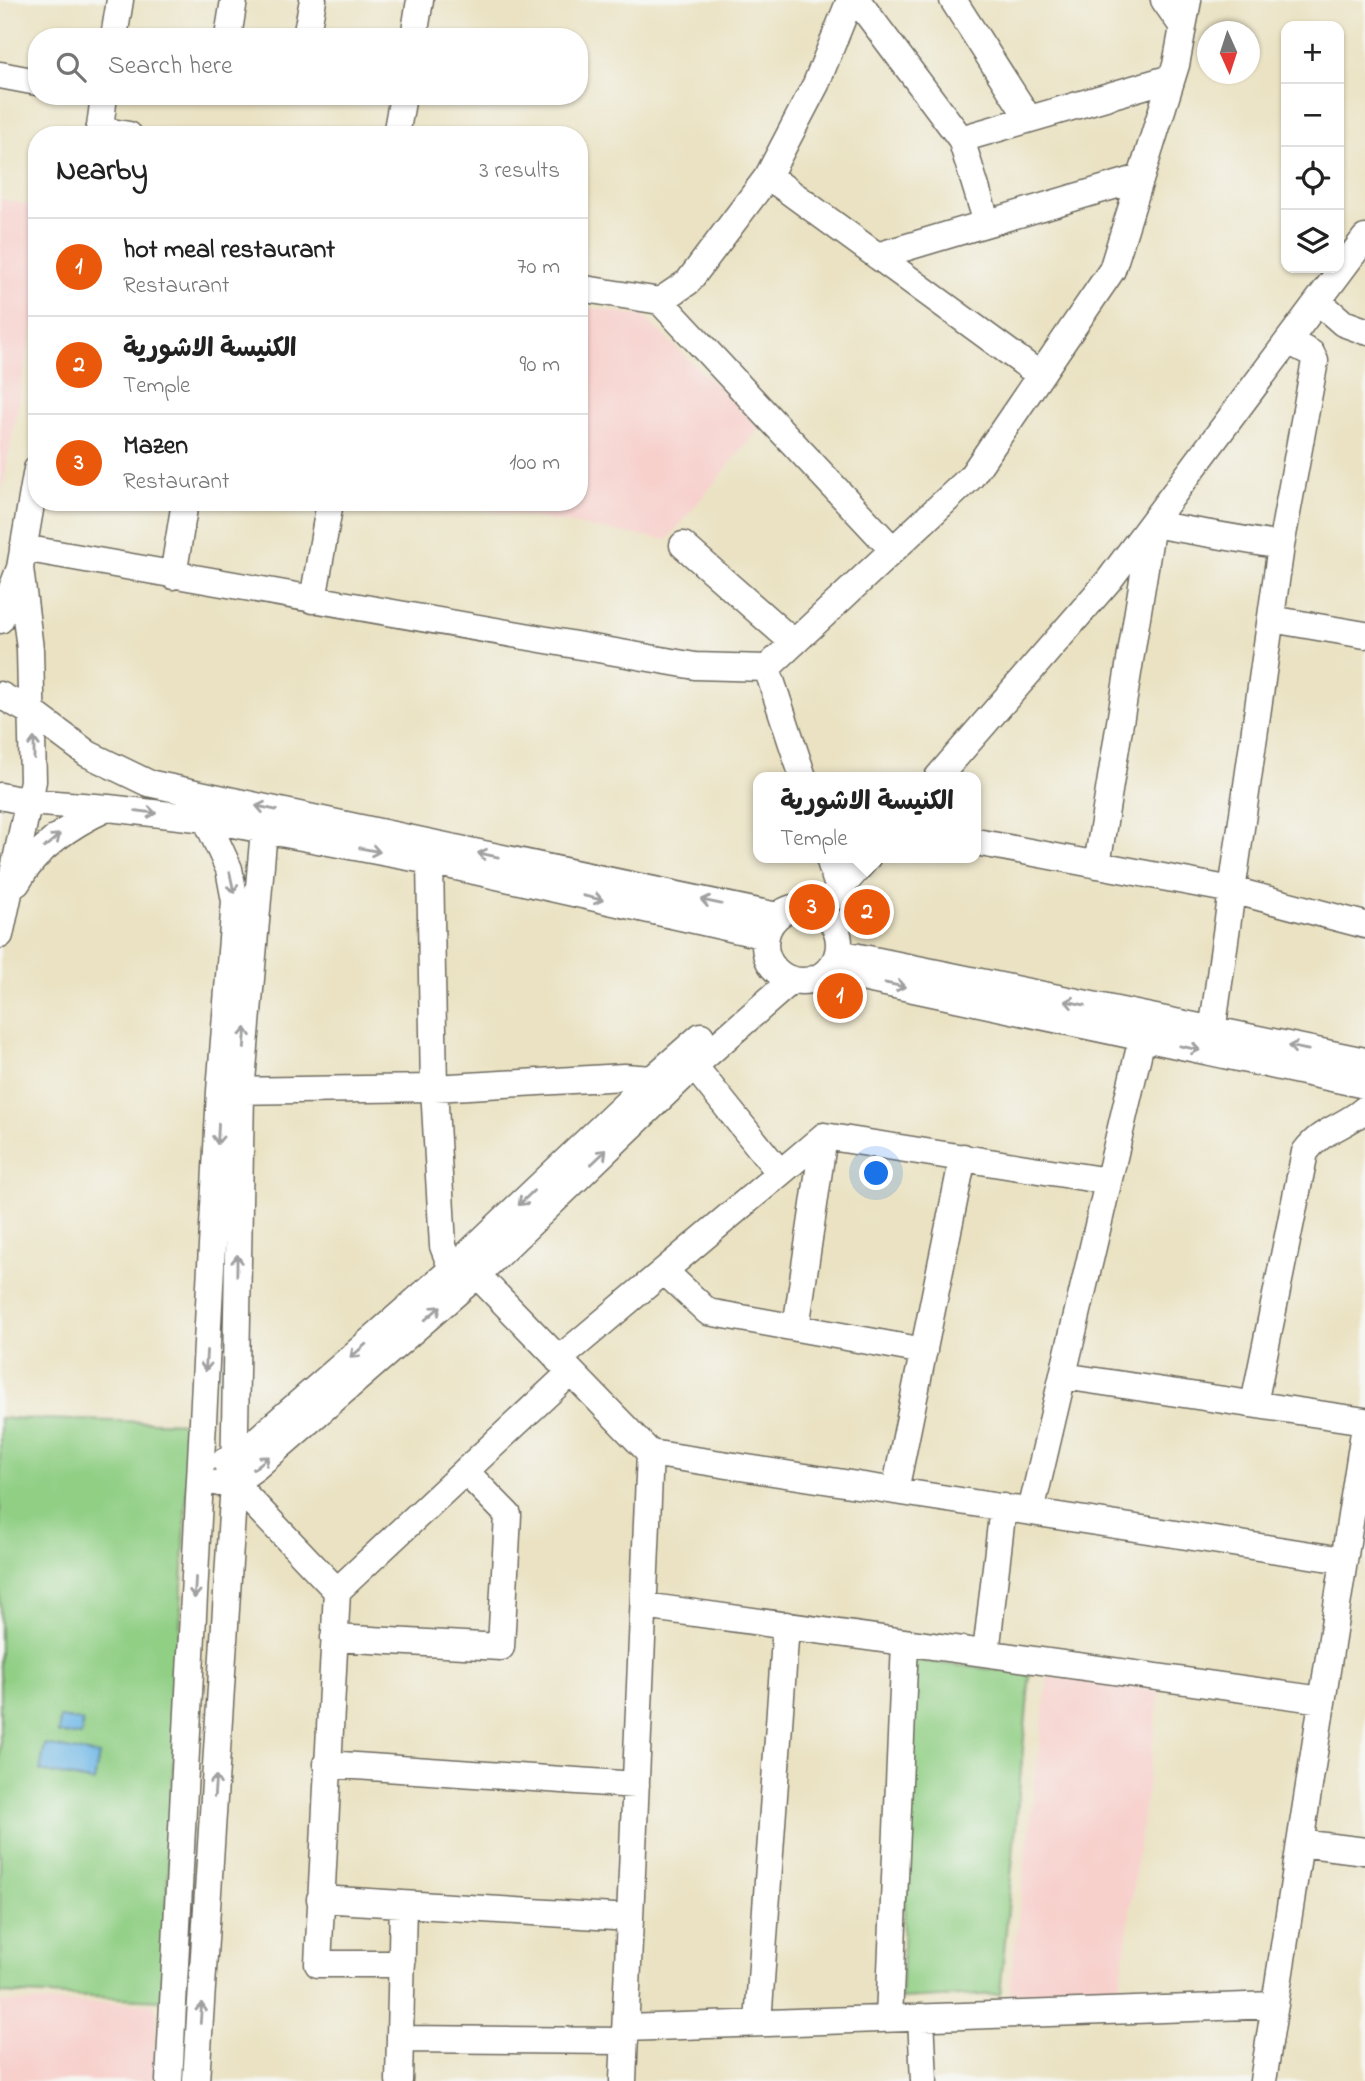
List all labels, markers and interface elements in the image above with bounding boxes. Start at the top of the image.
north arrow [1197,21,1260,84]
map controls [1281,21,1344,273]
button: + [1281,21,1344,84]
search box [28,28,588,105]
icon: search [52,48,90,86]
text: Search here [108,48,233,86]
button: − [1281,84,1344,147]
button: locate [1281,147,1344,210]
text: Nearby [56,150,148,194]
text: 3 results [479,155,560,188]
button: layers [1281,210,1344,273]
text: hot meal restaurant [123,232,335,270]
text: 1 [75,251,83,284]
text: 70 m [517,251,560,284]
text: Restaurant [123,270,230,303]
text: الكنيسة الاشورية [123,331,297,369]
text: 2 [73,349,85,382]
text: 90 m [520,349,560,382]
text: Temple [123,370,190,403]
text: Mazen [123,428,188,466]
text: 3 [74,447,84,480]
text: 100 m [509,447,560,480]
text: Restaurant [123,466,230,499]
one-way arrow [27,737,41,760]
popup [753,772,981,863]
text: الكنيسة الاشورية [780,784,954,822]
one-way arrow [255,800,278,814]
one-way arrow [134,806,157,819]
text: Temple [780,823,847,856]
one-way arrow [42,834,60,850]
one-way arrow [358,844,381,857]
one-way arrow [477,847,500,861]
one-way arrow [225,871,239,894]
pin: 3 [789,881,835,933]
pin: 2 [844,886,890,938]
one-way arrow [581,891,604,905]
one-way arrow [700,894,723,908]
pin: 1 [817,970,863,1022]
one-way arrow [883,979,906,993]
one-way arrow [1064,995,1087,1009]
one-way arrow [239,1027,252,1049]
one-way arrow [1287,1041,1310,1054]
one-way arrow [1178,1042,1201,1056]
one-way arrow [211,1122,224,1145]
one-way arrow [590,1149,607,1166]
your location [859,1156,893,1190]
one-way arrow [518,1189,535,1206]
one-way arrow [231,1254,244,1277]
one-way arrow [424,1305,442,1321]
one-way arrow [350,1343,368,1359]
one-way arrow [200,1349,213,1372]
one-way arrow [252,1455,270,1470]
one-way arrow [189,1576,202,1599]
one-way arrow [209,1775,222,1798]
one-way arrow [194,2002,207,2025]

